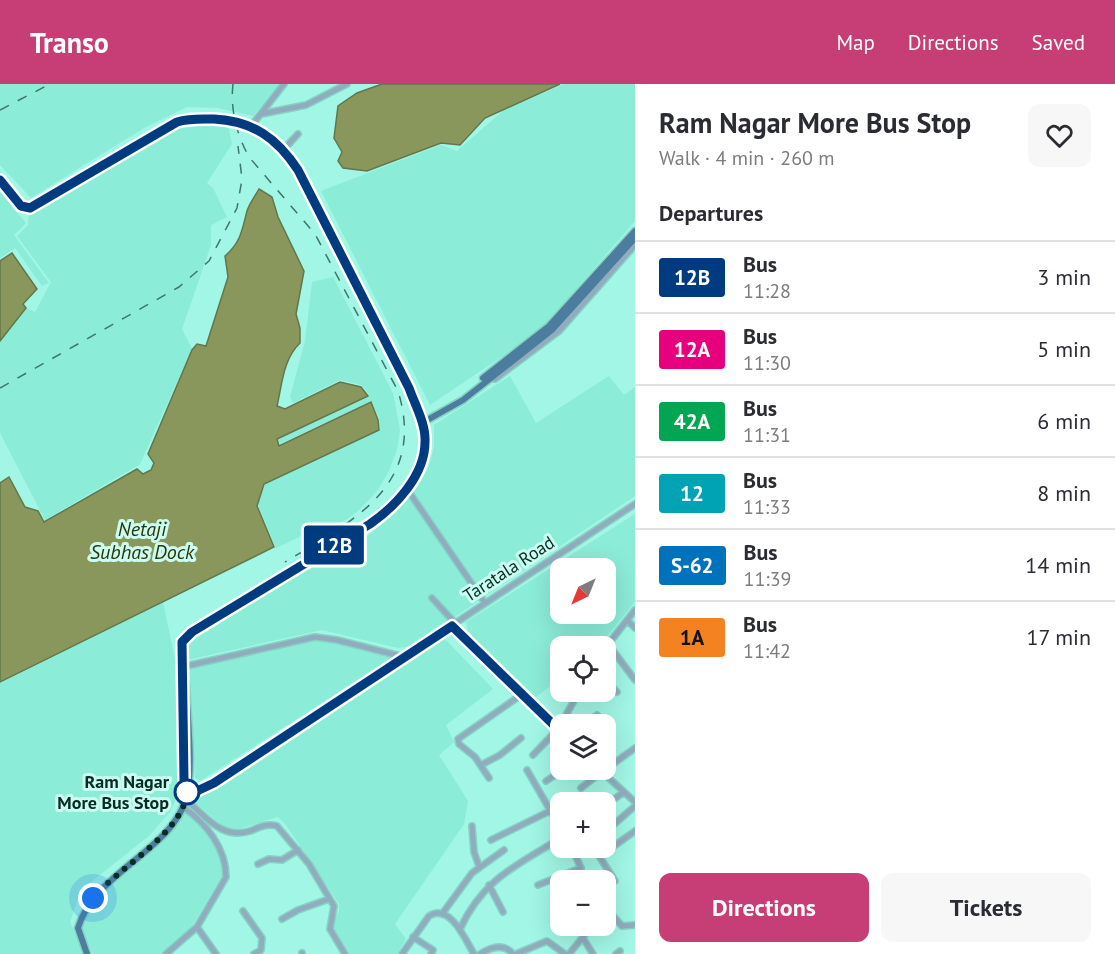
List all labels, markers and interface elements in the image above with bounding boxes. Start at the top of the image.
text: Transo [30,24,109,61]
text: Map [836,29,875,56]
text: Directions [908,29,999,56]
text: Saved [1032,29,1085,56]
text: Ram Nagar More Bus Stop [659,104,971,141]
button: heart [1028,104,1091,167]
text: Walk · 4 min · 260 m [659,145,835,171]
text: Departures [659,199,763,227]
text: Bus [743,250,777,278]
text: 3 min [1037,263,1091,291]
text: 12B [674,264,710,291]
text: 11:28 [743,278,791,304]
text: Bus [743,322,777,350]
text: 5 min [1037,335,1091,363]
text: 12A [674,336,710,363]
text: 11:30 [743,350,791,376]
text: Bus [743,394,777,422]
text: 6 min [1037,407,1091,435]
text: 42A [674,408,710,435]
text: 11:31 [743,422,791,448]
text: Bus [743,466,777,494]
text: 8 min [1037,479,1091,507]
text: 12 [680,480,704,507]
text: 11:33 [743,494,791,520]
water label: Netaji Subhas Dock [90,516,195,565]
line badge: 12B [300,526,368,564]
street label: Taratala Road [459,531,559,607]
text: 12B [316,532,352,559]
text: Bus [744,538,778,566]
text: 14 min [1025,551,1091,579]
text: S-62 [671,552,714,579]
north arrow [550,558,616,624]
map controls [550,558,616,936]
text: 11:39 [744,566,792,592]
text: Bus [743,610,777,638]
text: 17 min [1027,623,1091,651]
text: 1A [680,624,704,651]
button: locate [550,636,616,702]
text: 11:42 [743,638,791,664]
button: layers [550,714,616,780]
place label: Ram Nagar More Bus Stop [57,770,170,814]
marker: Ram Nagar More Bus Stop [174,779,200,805]
button: + [550,792,616,858]
button: − [550,870,616,936]
button: Directions [659,873,869,942]
button: Tickets [881,873,1091,942]
your location [78,883,108,913]

